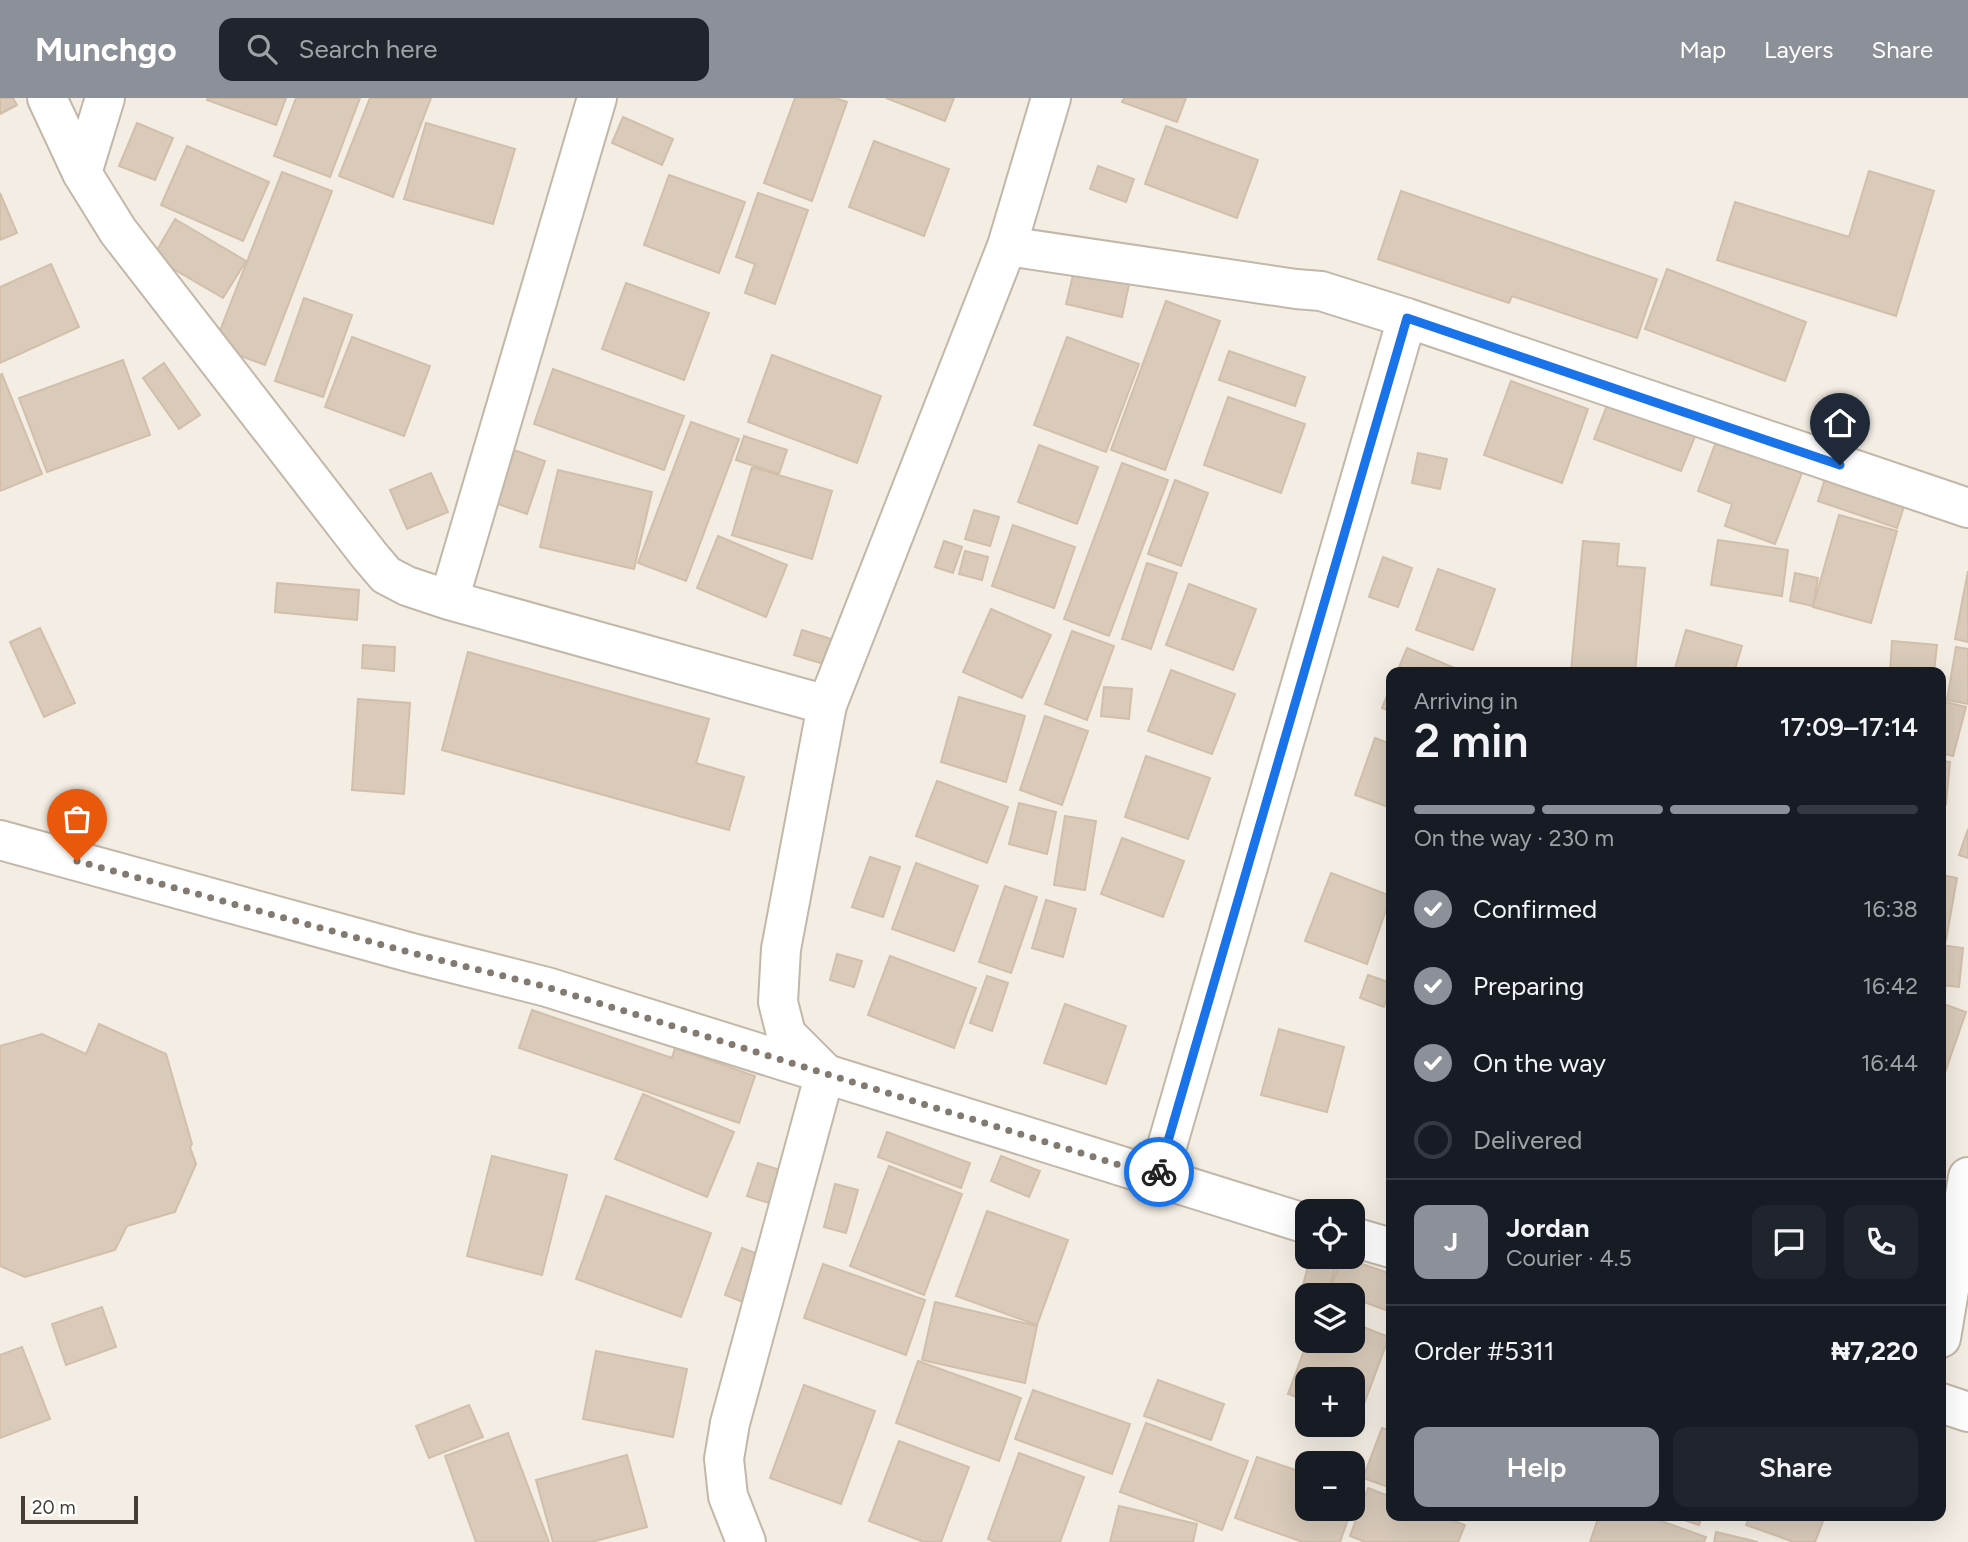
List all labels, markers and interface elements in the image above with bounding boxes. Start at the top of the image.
search box [219,18,709,81]
text: Munchgo [35,30,177,69]
icon: search [243,30,281,68]
text: Search here [299,33,438,65]
text: Map [1679,35,1726,64]
text: Layers [1764,35,1833,64]
text: Share [1871,35,1933,64]
pin [1810,393,1870,465]
icon: home [1821,404,1859,442]
text: Arriving in [1414,687,1518,715]
text: 17:09–17:14 [1780,711,1918,743]
text: 2 min [1414,713,1529,769]
pin [47,789,107,861]
icon: bag [58,800,96,838]
text: On the way · 230 m [1414,824,1614,852]
icon: check [1414,890,1452,928]
text: Confirmed [1473,893,1597,925]
text: 16:38 [1863,895,1918,923]
icon: check [1414,967,1452,1005]
text: Preparing [1473,970,1584,1002]
text: 16:42 [1863,972,1918,1000]
icon: check [1414,1044,1452,1082]
text: On the way [1473,1047,1606,1079]
text: 16:44 [1861,1049,1918,1077]
text: Delivered [1473,1124,1582,1156]
courier [1124,1137,1194,1207]
icon: bike [1140,1153,1178,1191]
map controls [1295,1199,1365,1521]
button: locate [1295,1199,1365,1269]
button: chat [1752,1205,1826,1279]
button: phone [1844,1205,1918,1279]
text: Jordan [1506,1212,1589,1244]
text: J [1444,1226,1458,1258]
text: Courier · 4.5 [1506,1244,1632,1272]
button: layers [1295,1283,1365,1353]
text: Order #5311 [1414,1335,1555,1367]
text: ₦7,220 [1831,1335,1918,1367]
button: + [1295,1367,1365,1437]
button: Help [1414,1427,1659,1507]
button: Share [1673,1427,1918,1507]
button: − [1295,1451,1365,1521]
scale bar [21,1493,138,1525]
text: 20 m [32,1496,76,1519]

